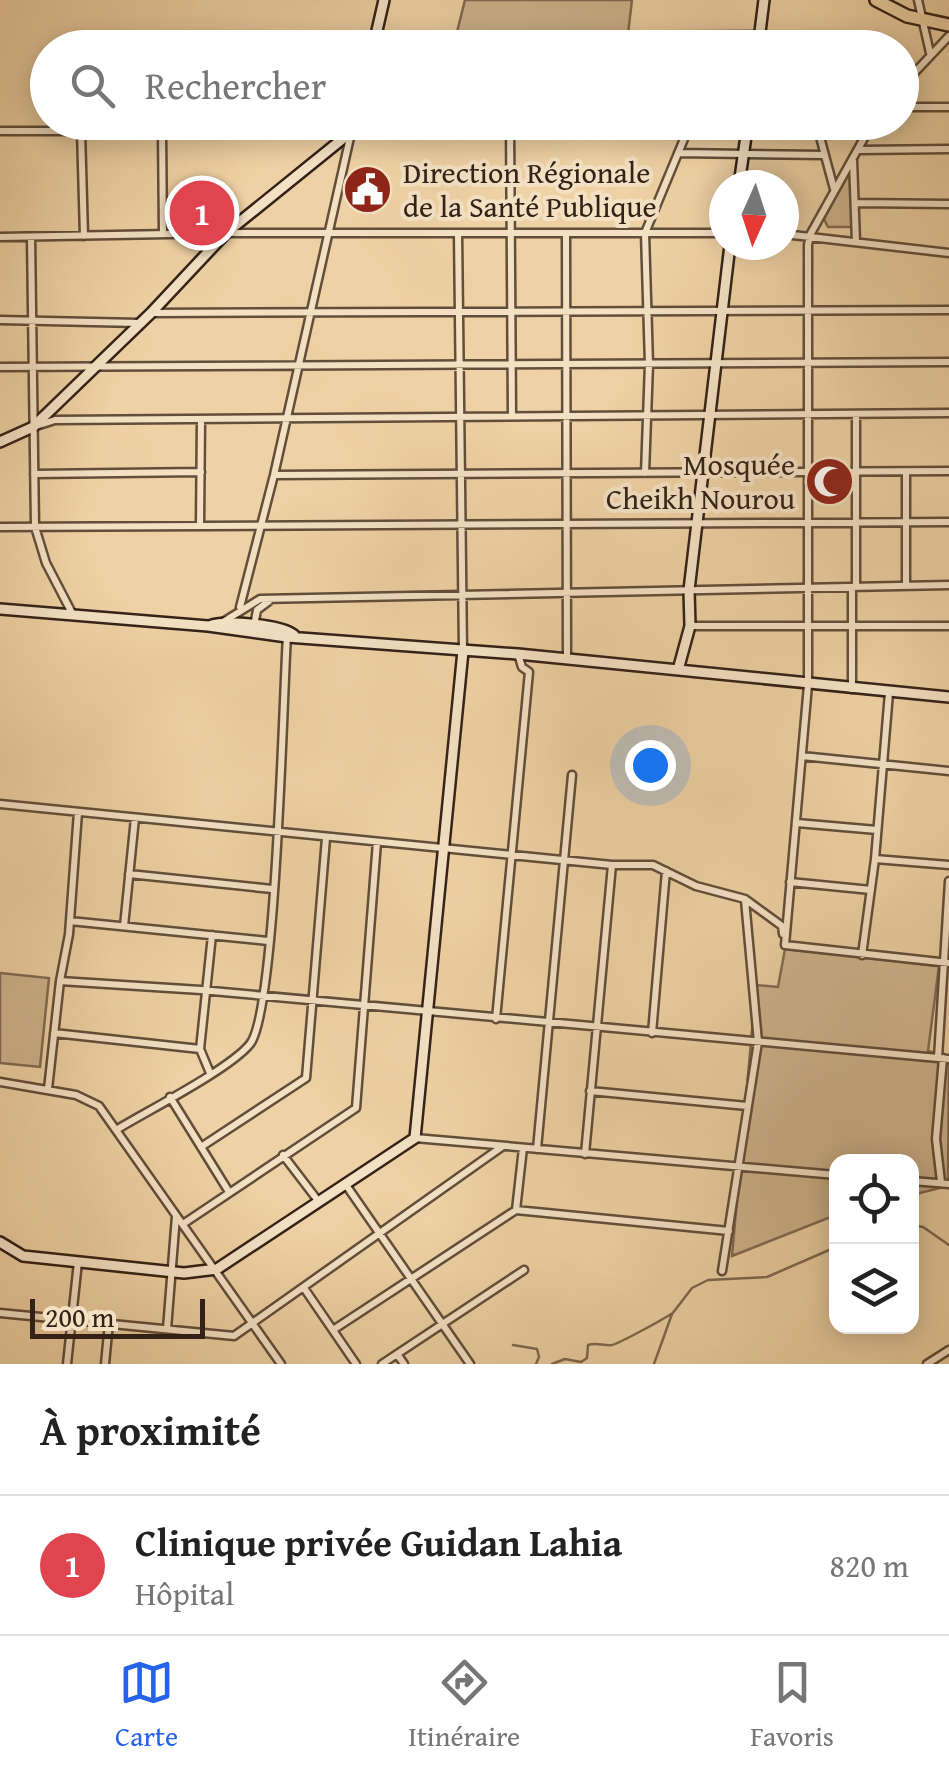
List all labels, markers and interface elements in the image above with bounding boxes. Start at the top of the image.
search box [30,30,919,140]
text: Rechercher [145,57,326,113]
icon: search [65,58,120,113]
place label: Direction Régionale de la Santé Publique [403,150,657,228]
public building icon: Direction Régionale de la Santé Publique [342,164,394,216]
north arrow [709,170,799,260]
pin: 1 [170,176,234,250]
place label: Mosquée Cheikh Nourou [606,442,796,520]
mosque icon: Mosquée Cheikh Nourou [804,456,856,508]
your location [625,740,676,791]
map controls [829,1154,919,1334]
button: locate [829,1154,919,1244]
button: layers [829,1244,919,1334]
scale bar [30,1294,205,1338]
text: 200 m [45,1296,114,1337]
text: À proximité [40,1399,261,1460]
text: Clinique privée Guidan Lahia [135,1514,622,1570]
text: 1 [64,1542,81,1589]
text: 820 m [830,1542,909,1589]
text: Hôpital [135,1570,234,1617]
tab: Carte [115,1655,178,1756]
tab: Itinéraire [408,1655,520,1756]
tab: Favoris [750,1655,834,1756]

